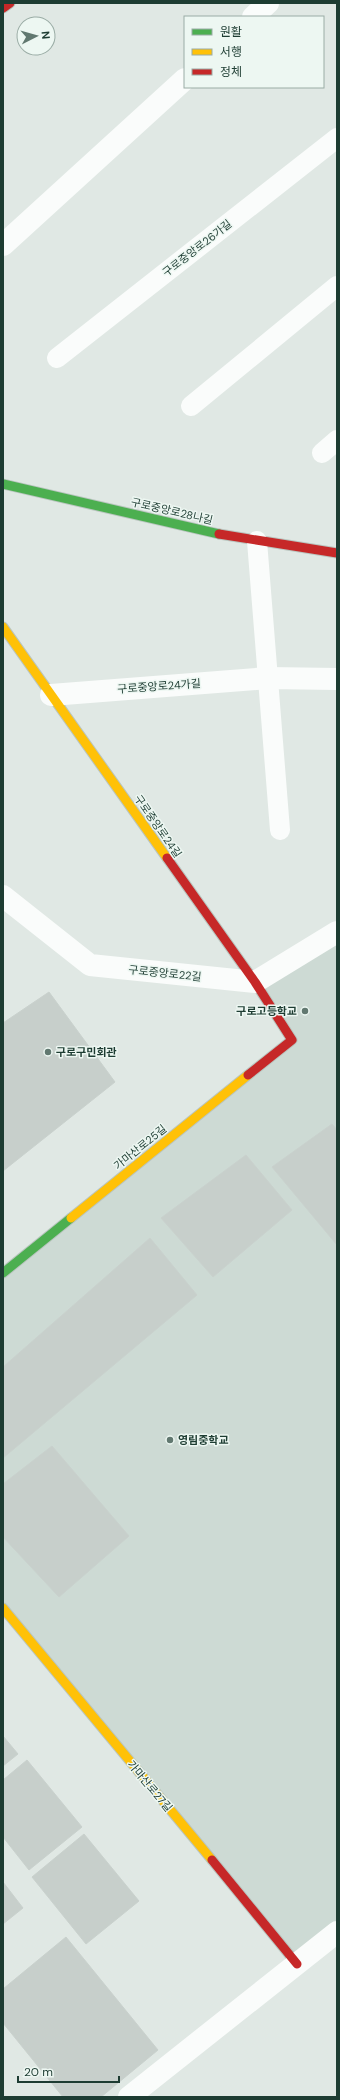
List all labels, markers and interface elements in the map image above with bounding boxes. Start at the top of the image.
north arrow [16,16,56,56]
legend [184,16,324,88]
text: 원활 [220,24,242,40]
text: N [39,30,53,40]
text: 서행 [220,44,242,60]
text: 정체 [220,64,242,80]
street label: 구로중앙로26가길 [160,217,234,279]
street label: 구로중앙로28나길 [130,495,214,527]
street label: 구로중앙로24가길 [117,676,201,696]
street label: 구로중앙로24길 [131,792,185,860]
street label: 구로중앙로22길 [128,962,202,984]
place label: 구로고등학교 [236,1004,297,1018]
marker: 구로고등학교 [300,1006,310,1016]
place label: 구로구민회관 [56,1045,117,1059]
marker: 구로구민회관 [43,1047,53,1057]
street label: 가마산로25길 [111,1122,169,1172]
place label: 영림중학교 [178,1433,229,1447]
marker: 영림중학교 [165,1435,175,1445]
street label: 가마산로27길 [125,1758,175,1814]
scale bar [18,2058,119,2084]
text: 20 m [24,2064,53,2080]

